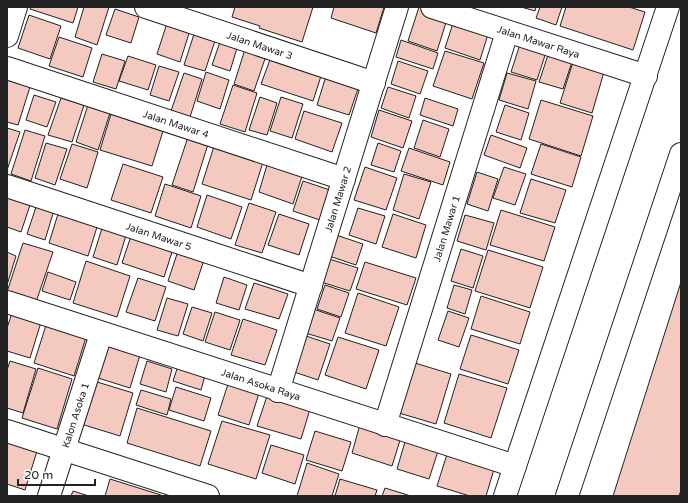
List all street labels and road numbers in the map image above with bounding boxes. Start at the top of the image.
street label: Jalan Mawar Raya [496,23,581,61]
street label: Jalan Mawar 3 [225,29,294,62]
street label: Jalan Mawar 4 [141,108,210,141]
street label: Jalan Mawar 2 [323,165,354,234]
street label: Jalan Mawar 1 [431,194,463,263]
street label: Jalan Mawar 5 [124,221,193,253]
street label: Jalan Asoka Raya [220,367,302,403]
street label: Kalon Asoka 1 [60,381,92,450]

